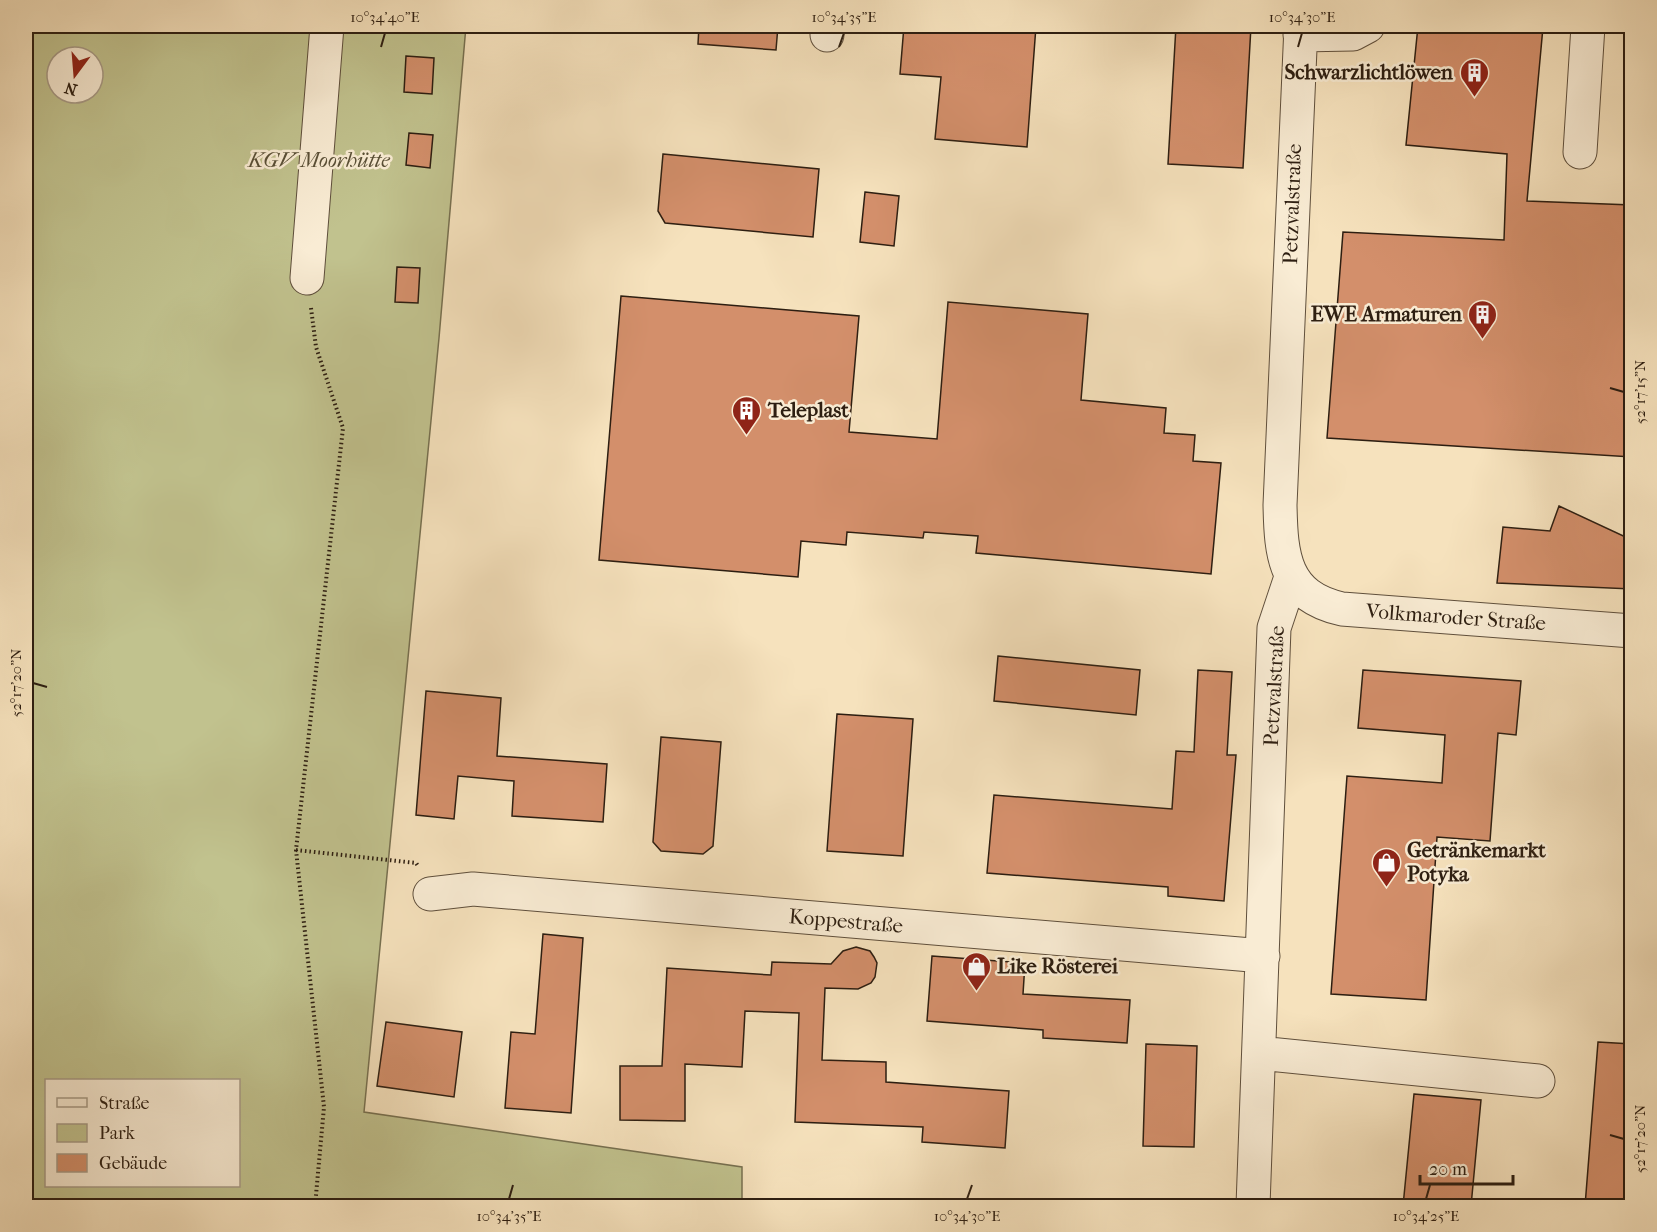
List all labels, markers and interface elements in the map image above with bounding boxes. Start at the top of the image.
text: 10°34'40"E [350,8,420,26]
text: 10°34'35"E [812,8,876,26]
text: 10°34'30"E [1269,8,1335,26]
north arrow [45,45,105,105]
building icon: Schwarzlichtlöwen [1458,56,1490,98]
place label: Schwarzlichtlöwen [1284,60,1454,84]
text: N [62,78,79,100]
street label: Petzvalstraße [1278,143,1306,265]
park label: KGV Moorhütte [246,148,390,172]
building icon: EWE Armaturen [1467,298,1499,340]
place label: EWE Armaturen [1311,302,1463,326]
text: 52°17'15"N [1631,359,1649,424]
building icon: Teleplast [731,394,763,436]
place label: Teleplast [767,398,849,422]
street label: Volkmaroder Straße [1364,599,1547,635]
street label: Petzvalstraße [1259,625,1289,747]
text: 52°17'20"N [7,648,25,717]
place label: Getränkemarkt Potyka [1407,838,1546,886]
shop icon: Getränkemarkt Potyka [1370,846,1402,888]
street label: Koppestraße [788,904,904,938]
shop icon: Like Rösterei [960,950,992,992]
place label: Like Rösterei [997,954,1119,978]
legend [45,1079,240,1187]
text: Straße [99,1093,150,1114]
text: 52°17'20"N [1631,1104,1649,1173]
text: Park [99,1123,136,1144]
scale bar [1420,1148,1513,1186]
text: Gebäude [99,1153,167,1174]
text: 20 m [1429,1159,1467,1180]
text: 10°34'35"E [477,1207,541,1225]
text: 10°34'30"E [934,1207,1000,1225]
text: 10°34'25"E [1393,1207,1459,1225]

